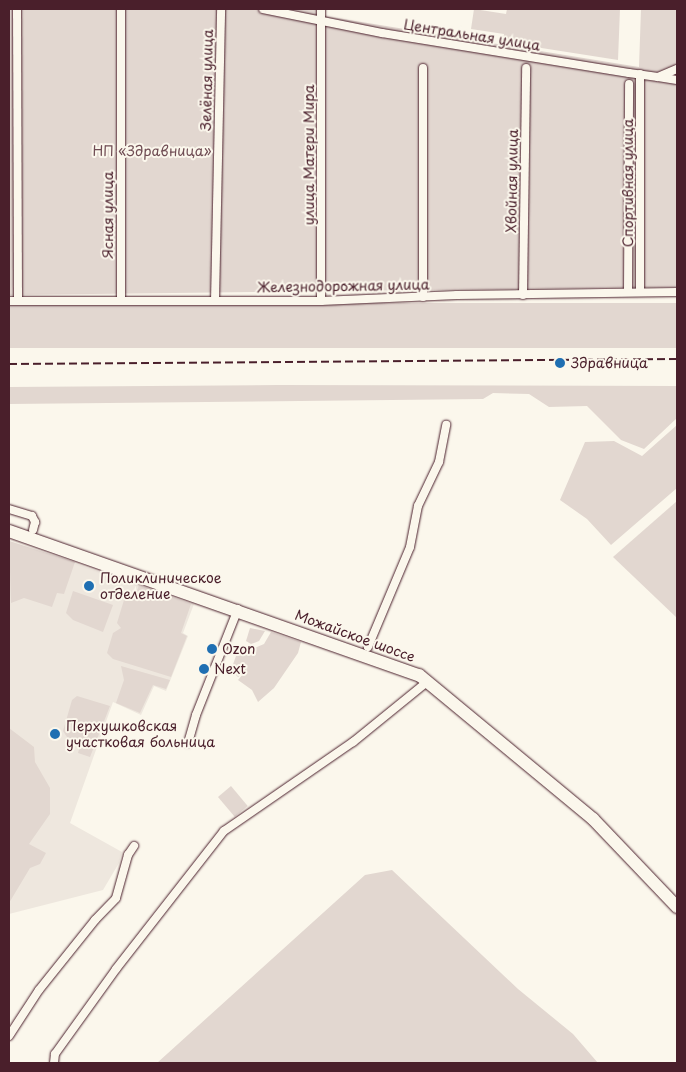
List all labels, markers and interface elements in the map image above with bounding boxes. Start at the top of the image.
street label: Центральная улица [402,16,542,54]
street label: Зелёная улица [198,29,216,131]
street label: улица Матери Мира [301,84,317,226]
street label: Спортивная улица [620,118,636,248]
street label: Хвойная улица [503,129,521,233]
park label: НП «Здравница» [92,143,212,159]
street label: Ясная улица [100,171,116,259]
street label: Железнодорожная улица [256,276,430,296]
place label: Здравница [571,355,648,371]
marker: Здравница [553,356,567,370]
place label: Поликлиническое отделение [100,570,222,602]
marker: Поликлиническое отделение [82,579,96,593]
street label: Можайское шоссе [293,606,417,666]
place label: Ozon [222,641,255,657]
marker: Ozon [206,643,218,655]
place label: Next [214,661,246,677]
marker: Next [198,663,210,675]
place label: Перхушковская участковая больница [66,718,214,750]
marker: Перхушковская участковая больница [48,727,62,741]

